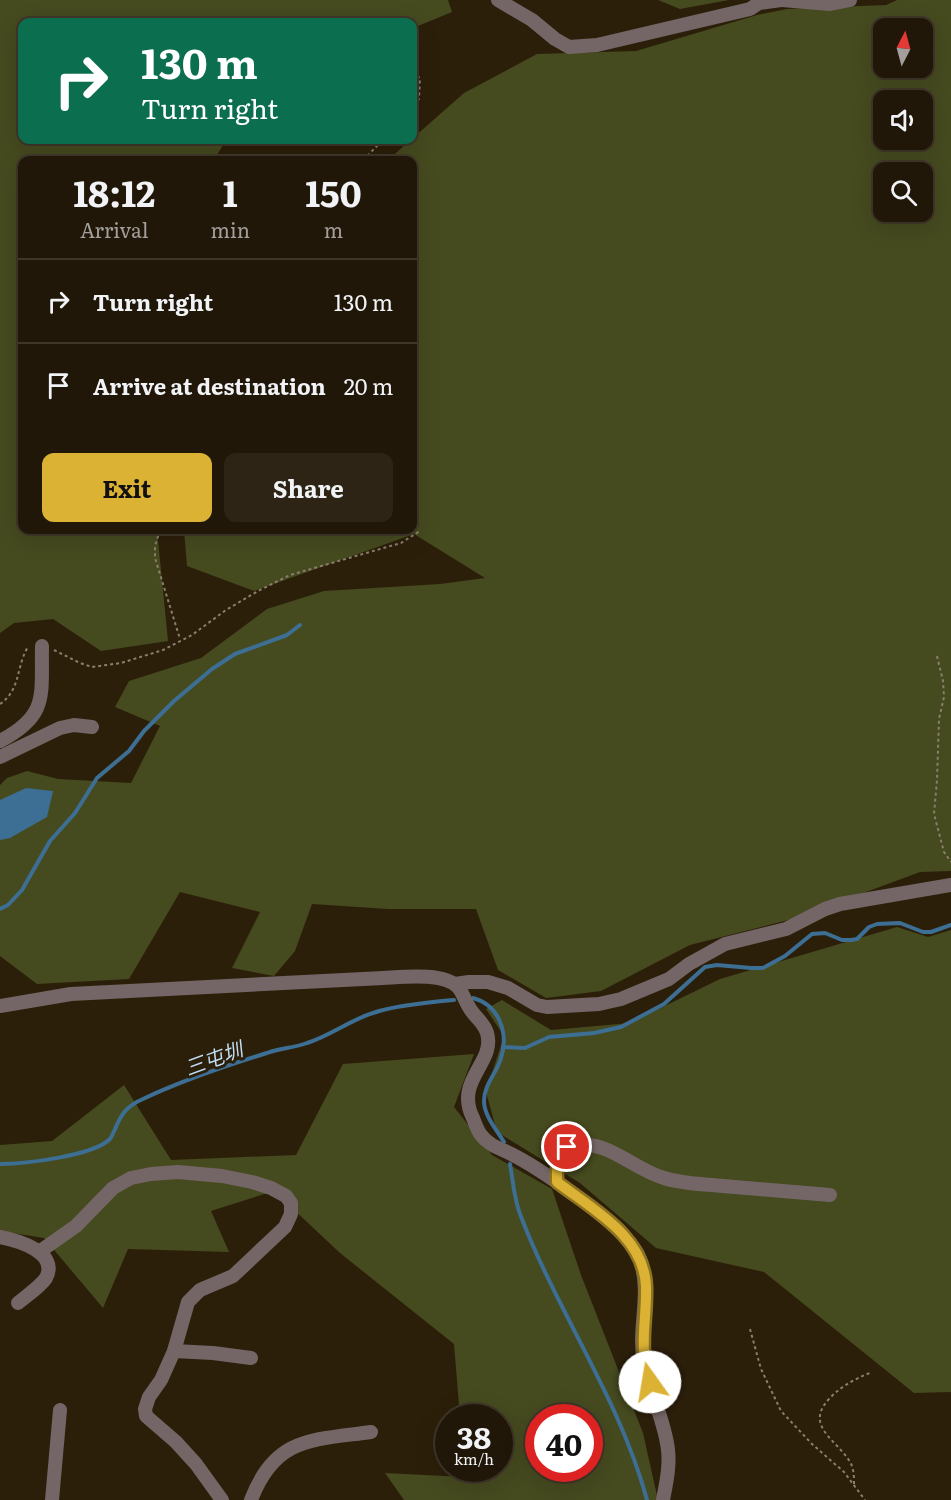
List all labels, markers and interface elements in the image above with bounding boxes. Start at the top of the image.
north arrow [873,18,933,78]
map controls [873,18,933,222]
text: 130 m [141,30,258,92]
icon: right [42,42,120,120]
text: Turn right [141,87,278,127]
button: sound [873,90,933,150]
button: search [873,162,933,222]
text: 18:12 [73,165,155,218]
text: 1 [223,165,238,218]
text: 150 [305,165,362,218]
text: Arrival [80,214,148,244]
text: min [211,214,250,244]
text: m [324,214,343,244]
icon: right [42,285,75,318]
text: Turn right [93,285,213,318]
text: 130 m [334,285,393,318]
icon: arrive [42,369,75,402]
text: Arrive at destination [93,369,326,402]
text: 20 m [344,369,393,402]
button: Exit [42,453,212,522]
button: Share [224,453,393,522]
water label: 三屯圳 [180,1032,249,1081]
pin [541,1121,592,1172]
icon: arrive [550,1130,583,1163]
position arrow [618,1350,682,1414]
speed limit sign: 40 [525,1404,603,1482]
text: 38 [457,1414,491,1458]
text: km/h [454,1447,494,1470]

